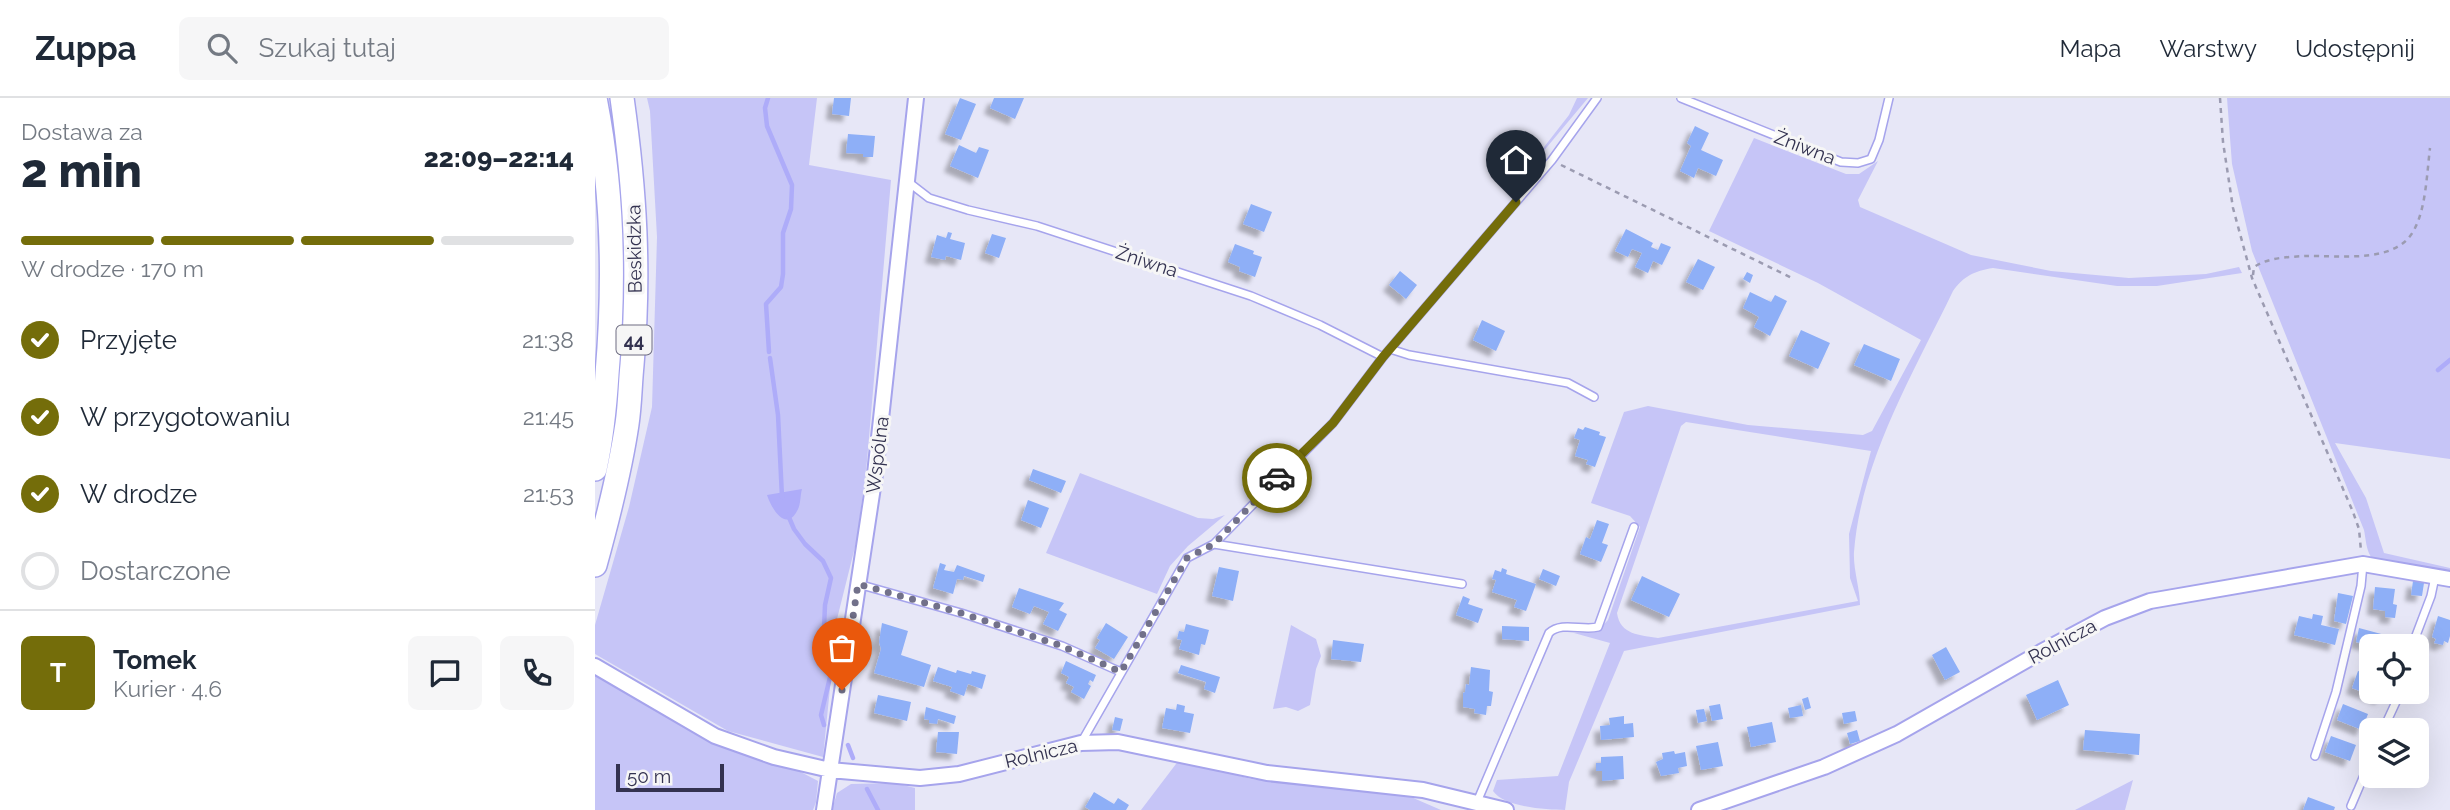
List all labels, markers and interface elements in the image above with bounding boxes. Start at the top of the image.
search box [179,17,669,80]
text: Zuppa [35,29,137,68]
icon: search [203,29,241,67]
text: Szukaj tutaj [259,33,396,63]
text: Mapa [2060,34,2121,63]
text: Warstwy [2159,34,2257,63]
text: Udostępnij [2295,34,2415,63]
text: Dostawa za [21,118,143,145]
street label: Żniwna [1771,125,1839,169]
pin [1486,130,1546,202]
icon: home [1497,141,1535,179]
text: 22:09–22:14 [424,143,574,173]
text: 2 min [21,144,142,198]
street label: Beskidzka [622,204,646,294]
street label: Żniwna [1113,241,1181,281]
text: W drodze · 170 m [21,255,204,282]
icon: check [21,321,59,359]
text: Przyjęte [80,325,177,355]
text: 21:38 [522,326,574,353]
road number: 44 [617,326,651,354]
icon: check [21,398,59,436]
text: W przygotowaniu [80,402,291,432]
text: 21:45 [523,403,574,430]
street label: Wspólna [861,415,893,495]
courier [1242,443,1312,513]
icon: car [1258,459,1296,497]
icon: check [21,475,59,513]
text: W drodze [80,479,197,509]
text: 21:53 [523,480,574,507]
text: Dostarczone [80,556,231,586]
street label: Rolnicza [2024,614,2100,668]
pin [812,618,872,690]
icon: bag [823,629,861,667]
map controls [2359,634,2429,788]
button: locate [2359,634,2429,704]
button: chat [408,636,482,710]
button: phone [500,636,574,710]
text: Tomek [113,645,197,675]
text: T [50,658,66,688]
text: Kurier · 4.6 [113,675,222,702]
button: layers [2359,718,2429,788]
street label: Rolnicza [1003,734,1079,772]
scale bar [616,761,725,793]
text: 50 m [627,765,671,787]

